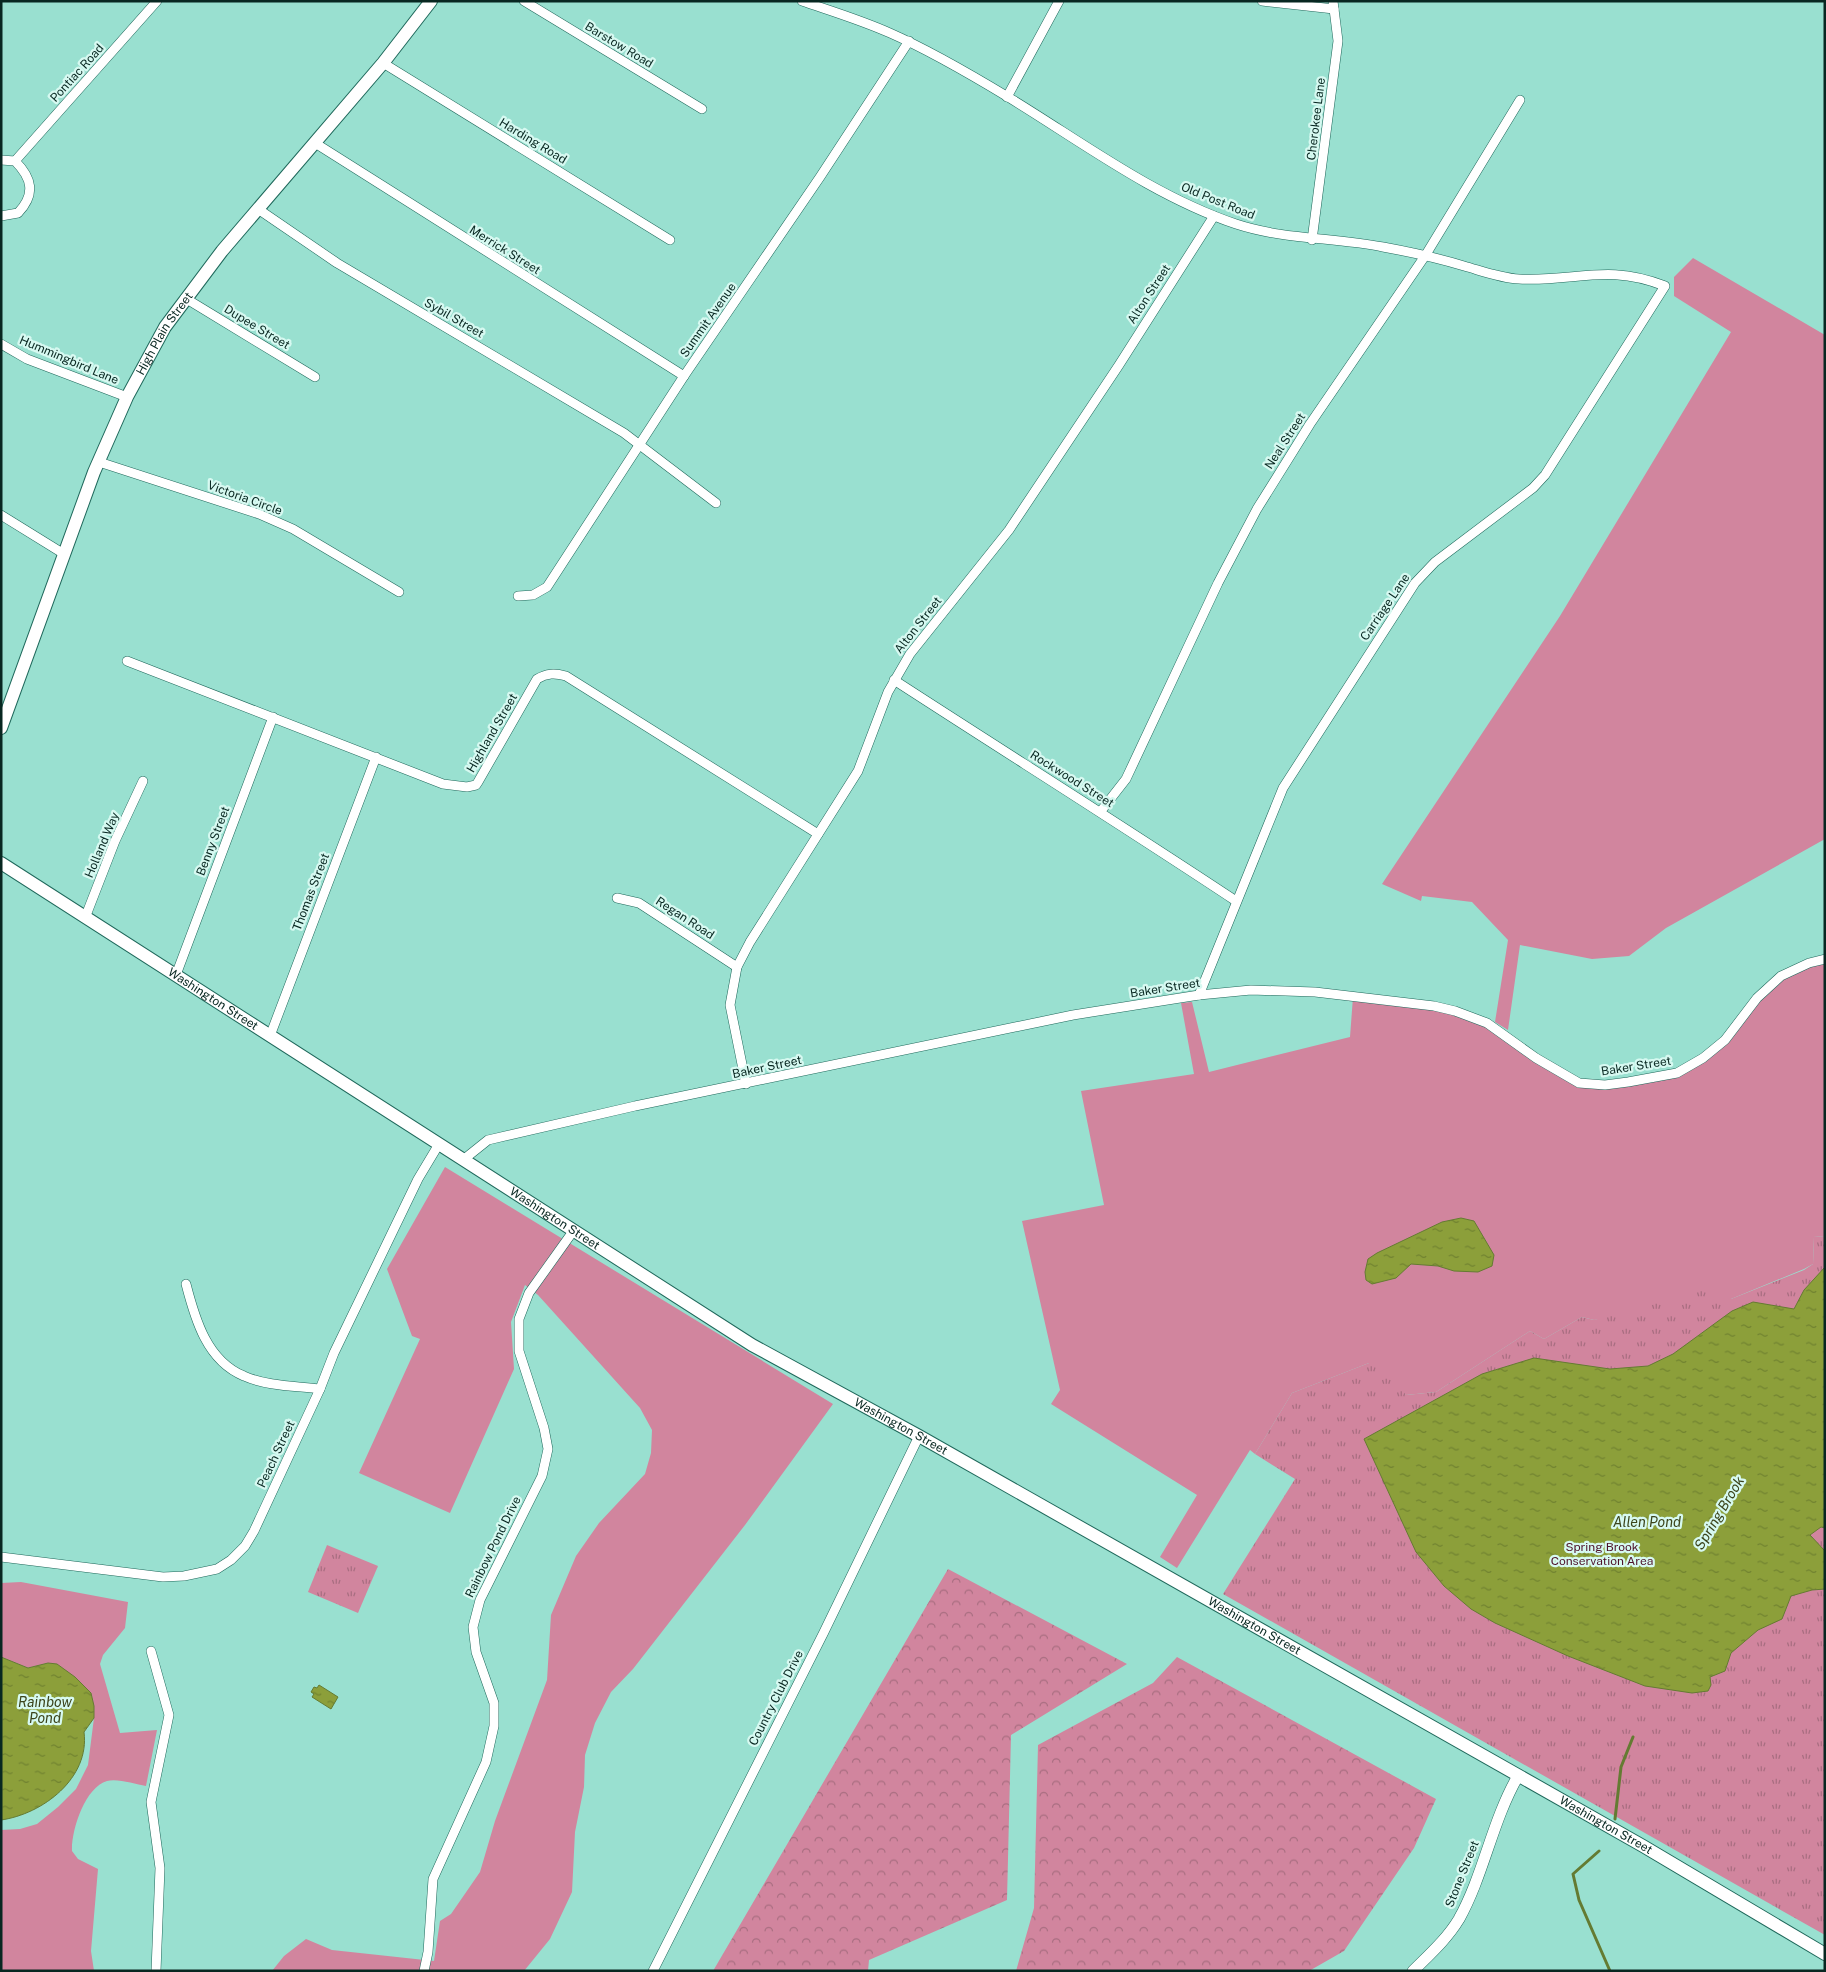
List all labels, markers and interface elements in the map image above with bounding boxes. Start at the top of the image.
street label: Barstow Road [582,19,656,71]
street label: Pontiac Road [47,41,107,105]
street label: Cherokee Lane [1304,77,1328,161]
street label: Harding Road [497,115,569,167]
street label: Old Post Road [1179,180,1257,222]
street label: Merrick Street [467,223,543,278]
street label: Alton Street [1125,261,1174,326]
street label: Summit Avenue [677,280,739,360]
street label: High Plain Street [133,289,196,377]
street label: Sybil Street [422,295,487,341]
street label: Dupee Street [222,302,293,352]
street label: Hummingbird Lane [17,333,121,387]
street label: Neal Street [1262,410,1308,472]
street label: Victoria Circle [206,478,284,518]
street label: Carriage Lane [1357,571,1413,643]
street label: Alton Street [892,594,945,656]
street label: Highland Street [464,691,520,775]
street label: Rockwood Street [1028,748,1117,811]
street label: Benny Street [193,804,233,878]
street label: Holland Way [82,809,122,880]
street label: Thomas Street [290,851,332,933]
street label: Regan Road [653,894,717,942]
street label: Washington Street [165,965,261,1033]
street label: Baker Street [1129,976,1201,1000]
street label: Baker Street [731,1053,803,1081]
street label: Baker Street [1600,1054,1672,1078]
street label: Washington Street [507,1184,603,1253]
street label: Washington Street [852,1395,950,1458]
street label: Peach Street [254,1418,298,1490]
water label: Spring Brook [1691,1473,1747,1552]
street label: Rainbow Pond Drive [462,1494,524,1600]
water label: Allen Pond [1613,1514,1681,1530]
park label: Spring Brook Conservation Area [1551,1540,1653,1568]
street label: Washington Street [1206,1594,1304,1658]
street label: Country Club Drive [746,1648,806,1748]
water label: Rainbow Pond [18,1694,72,1726]
street label: Washington Street [1557,1793,1655,1857]
street label: Stone Street [1442,1838,1482,1909]

